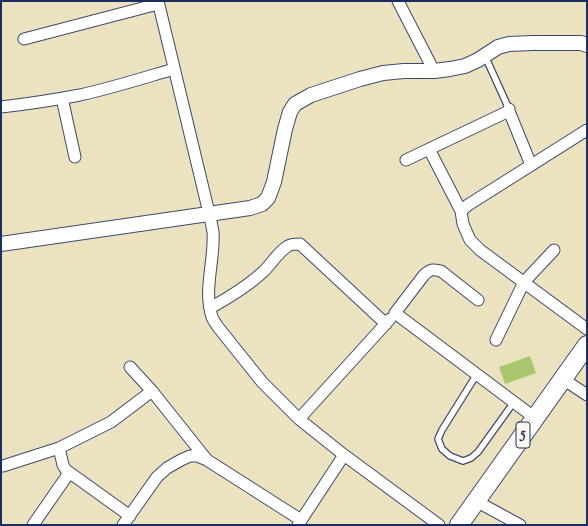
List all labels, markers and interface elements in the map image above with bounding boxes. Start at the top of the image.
road number: 5 [516,422,530,448]

